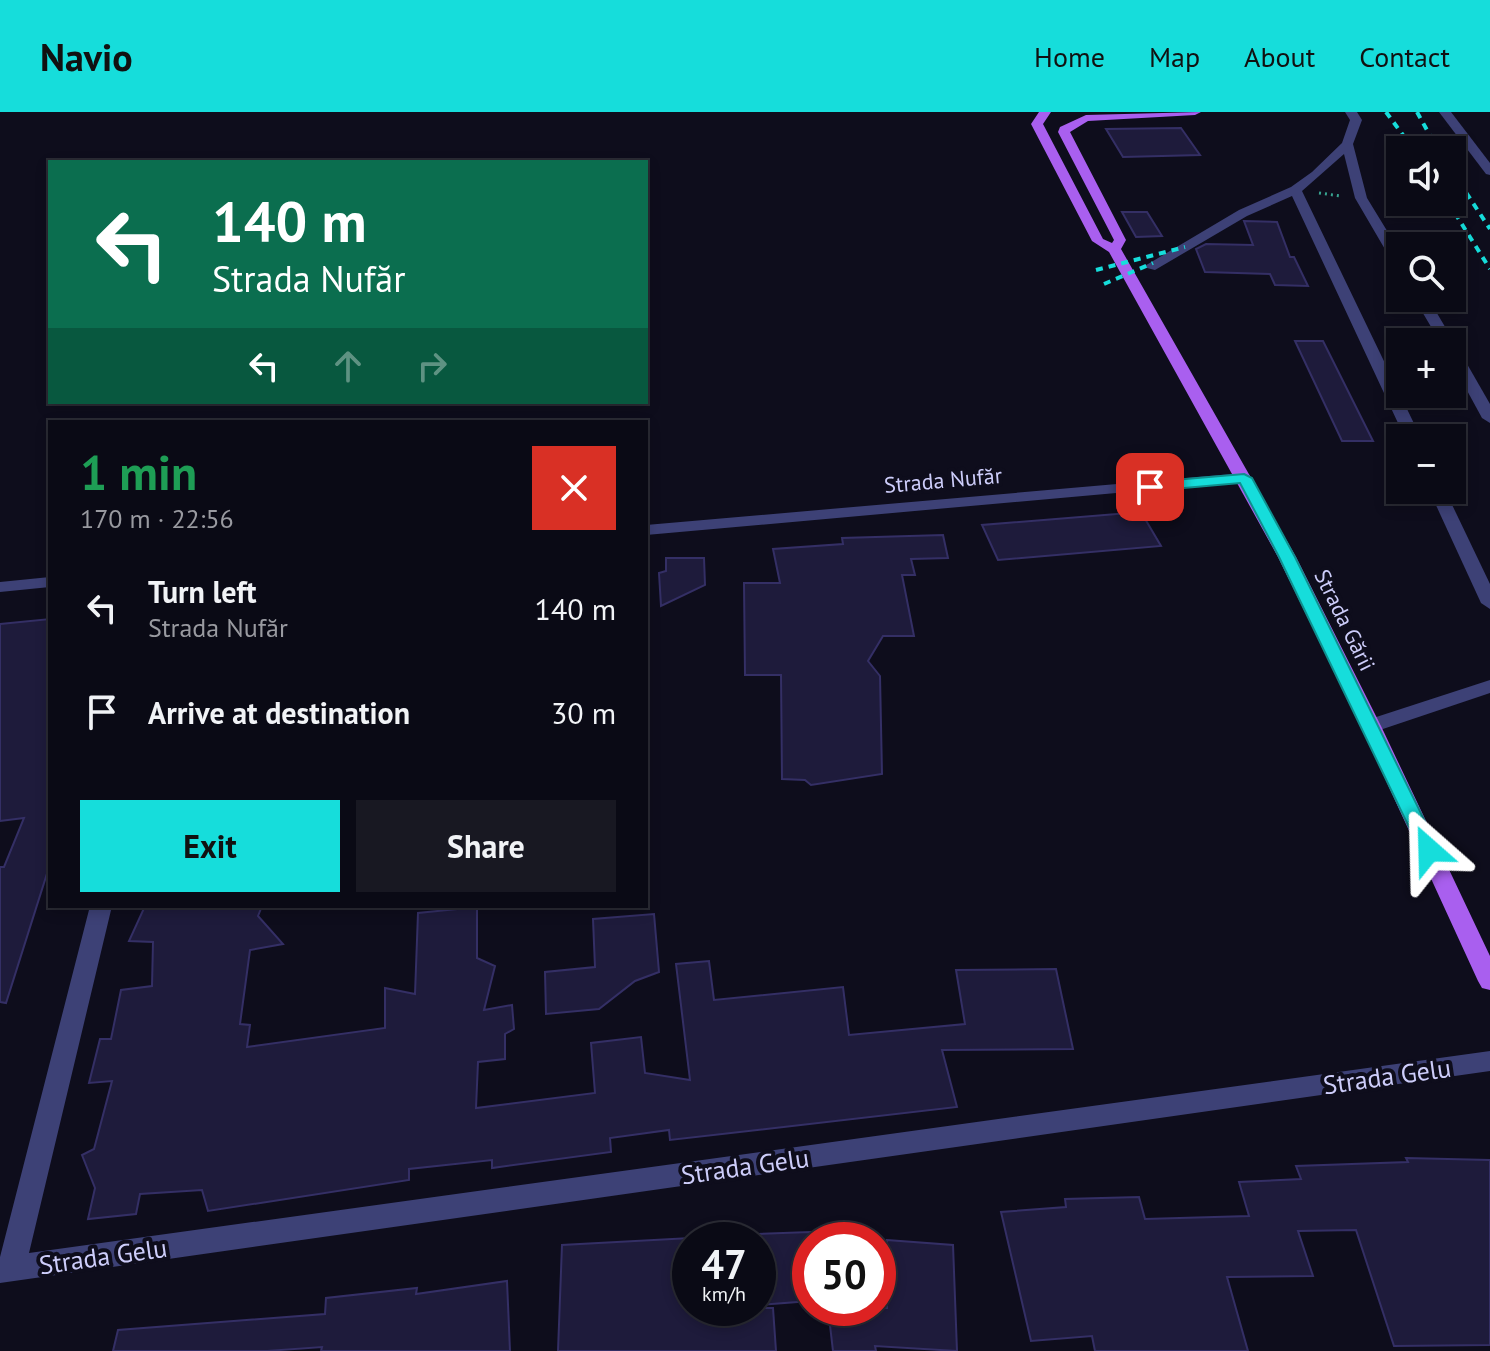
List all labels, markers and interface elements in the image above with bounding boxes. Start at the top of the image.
text: Navio [40,32,133,81]
text: Home [1034,38,1105,75]
text: Map [1149,38,1200,75]
text: About [1244,38,1315,75]
text: Contact [1359,38,1450,75]
map controls [1386,136,1466,504]
button: sound [1386,136,1466,216]
text: 140 m [212,185,367,257]
icon: left [80,192,184,296]
button: search [1386,232,1466,312]
text: Strada Nufăr [212,255,405,302]
button: + [1386,328,1466,408]
icon: left [242,344,286,388]
icon: ahead [326,344,370,388]
icon: right [410,344,454,388]
button: − [1386,424,1466,504]
text: 1 min [80,441,197,503]
button: close [532,446,616,530]
pin [1116,453,1184,521]
street label: Strada Nufăr [883,461,1004,499]
icon: arrive [1128,465,1172,509]
text: 170 m · 22:56 [80,502,234,535]
street label: Strada Gării [1308,565,1382,675]
text: Turn left [148,572,256,611]
icon: left [80,586,124,630]
text: 140 m [535,589,616,628]
text: Strada Nufăr [148,611,288,644]
icon: arrive [80,690,124,734]
text: Arrive at destination [148,693,410,732]
text: 30 m [551,693,616,732]
button: Exit [80,800,340,892]
button: Share [356,800,616,892]
position arrow [1387,808,1471,892]
street label: Strada Gelu [1321,1051,1453,1101]
street label: Strada Gelu [679,1141,811,1191]
speed limit sign: 50 [792,1222,896,1326]
street label: Strada Gelu [37,1231,169,1281]
text: 47 [701,1238,747,1290]
text: km/h [702,1281,746,1307]

